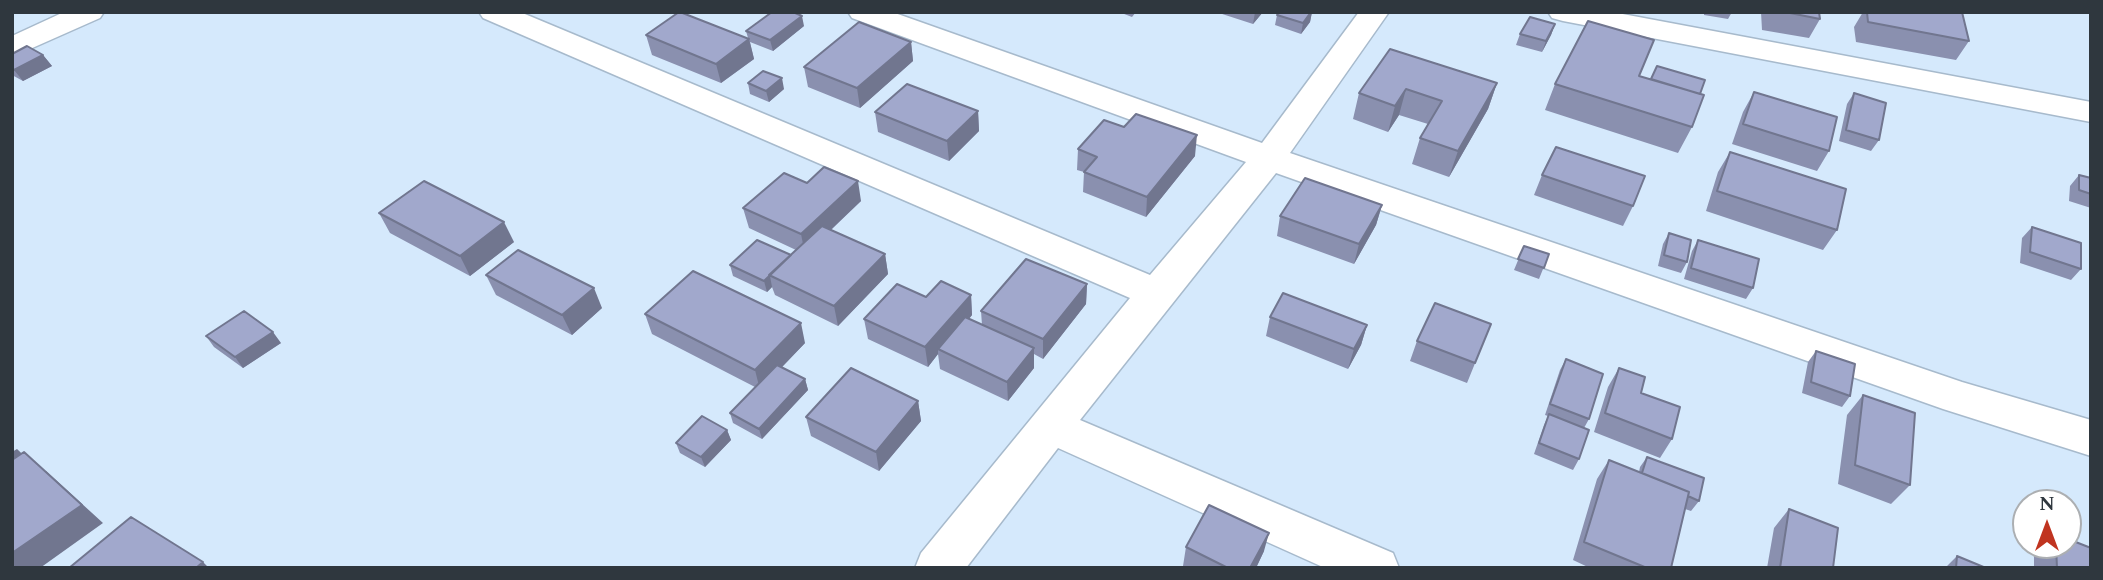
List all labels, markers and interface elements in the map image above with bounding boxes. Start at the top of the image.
north arrow [2012,489,2082,559]
text: N [2039,490,2055,519]

